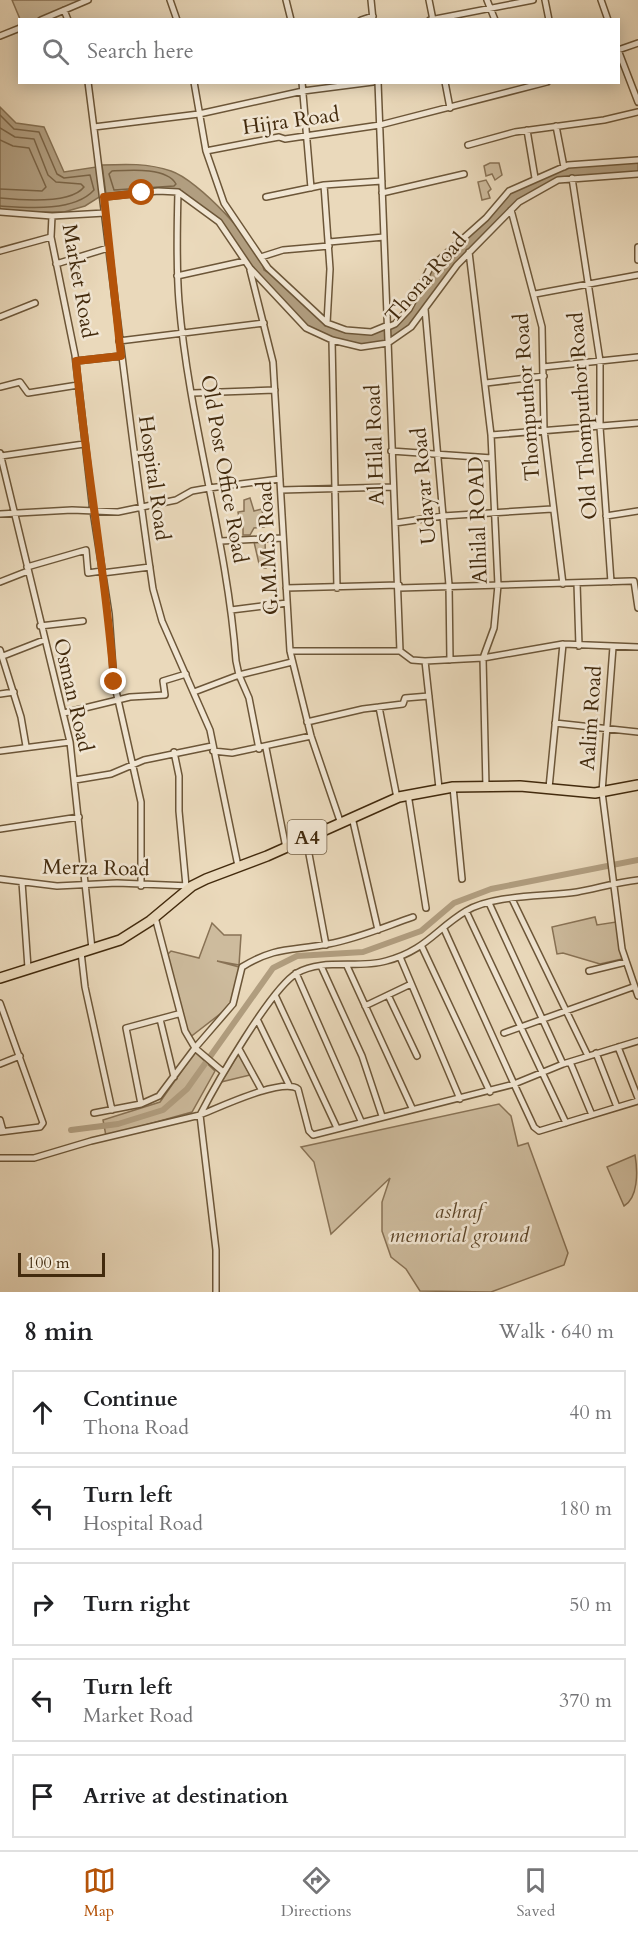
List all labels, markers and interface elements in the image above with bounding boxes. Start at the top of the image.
search box [18,18,620,84]
icon: search [39,35,72,68]
text: Search here [87,36,194,66]
street label: Hijra Road [241,100,341,142]
route start [128,179,154,205]
street label: Market Road [55,222,103,340]
street label: Thona Road [379,227,473,329]
street label: Old Thomputhor Road [561,311,605,521]
street label: Thomputhor Road [507,312,547,482]
street label: Old Post Office Road [193,373,255,565]
street label: Al Hilal Road [358,384,392,506]
street label: Hospital Road [131,414,177,542]
street label: Udayar Road [404,426,444,546]
street label: Alhilal ROAD [461,456,495,584]
street label: G.M.M.S Road [250,480,286,616]
street label: Osman Road [46,635,100,755]
street label: Aalim Road [573,665,609,771]
route end [100,668,126,694]
road number: A4 [288,820,326,854]
street label: Merza Road [42,853,150,883]
park label: ashraf memorial ground [389,1197,530,1250]
scale bar [18,1250,105,1278]
text: 100 m [27,1252,69,1274]
text: 8 min [24,1314,93,1349]
text: Walk · 640 m [499,1318,614,1345]
text: Continue [83,1384,178,1414]
icon: ahead [26,1396,59,1429]
text: 40 m [569,1399,612,1426]
text: Thona Road [83,1414,189,1441]
text: Turn left [83,1480,172,1510]
icon: left [26,1492,59,1525]
text: 180 m [559,1495,612,1522]
text: Hospital Road [83,1510,203,1537]
icon: right [26,1588,59,1621]
text: Turn right [83,1589,190,1619]
text: 50 m [569,1591,612,1618]
text: Turn left [83,1672,172,1702]
icon: left [26,1684,59,1717]
text: 370 m [559,1687,612,1714]
text: Market Road [83,1702,193,1729]
icon: arrive [26,1780,59,1813]
text: Arrive at destination [83,1781,288,1811]
tab: Map [83,1864,116,1922]
tab: Directions [281,1864,351,1922]
tab: Saved [517,1864,555,1922]

